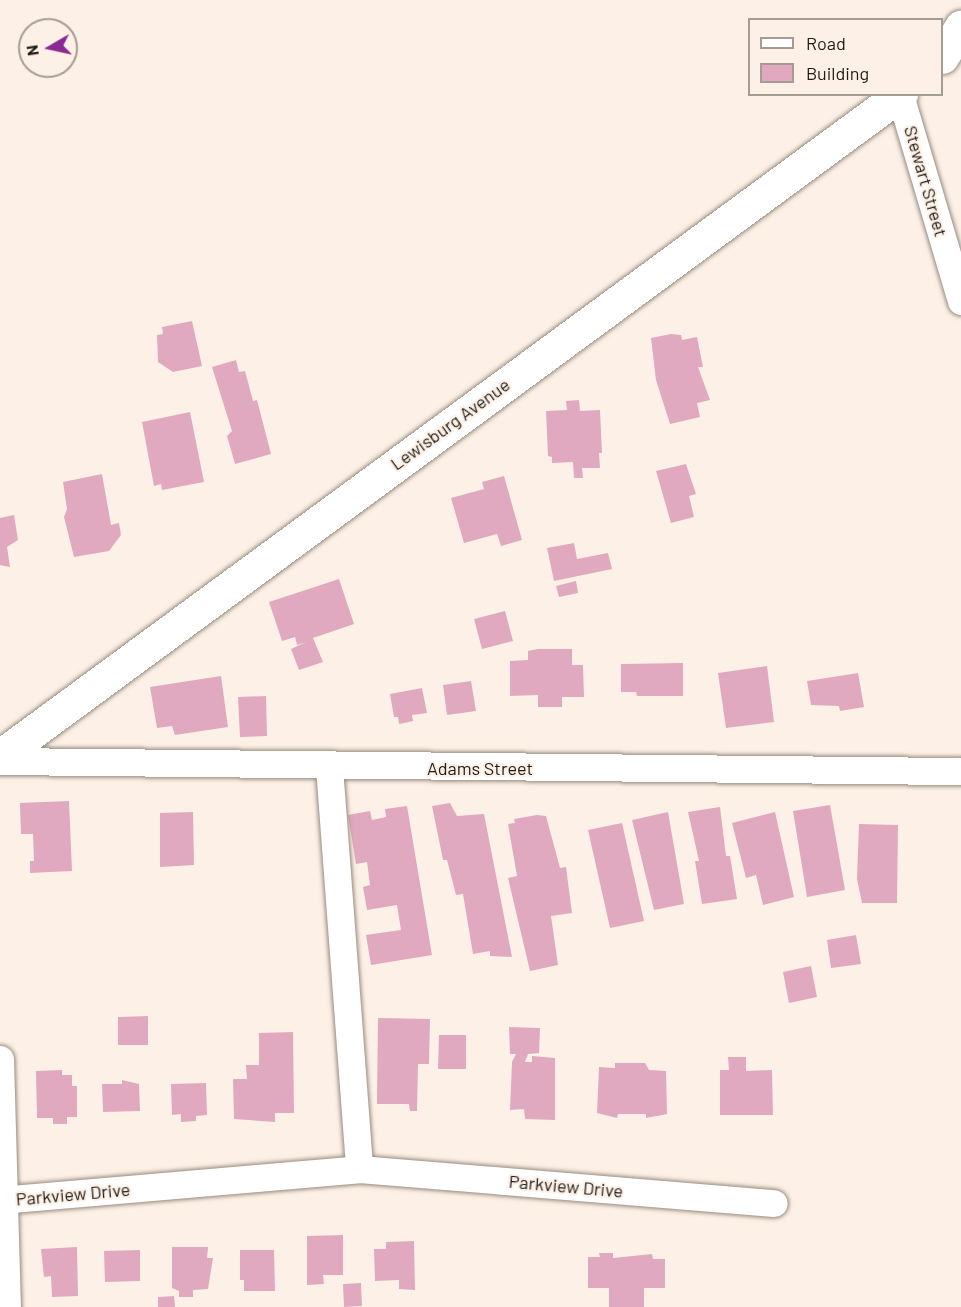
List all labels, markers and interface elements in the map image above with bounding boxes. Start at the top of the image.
north arrow [18,18,78,78]
legend [748,18,943,96]
text: Road [806,32,846,54]
text: N [21,44,42,57]
text: Building [806,62,869,84]
street label: Stewart Street [900,123,952,239]
street label: Lewisburg Avenue [386,374,514,474]
street label: Adams Street [427,757,533,779]
street label: Parkview Drive [508,1170,624,1202]
street label: Parkview Drive [15,1178,131,1210]

